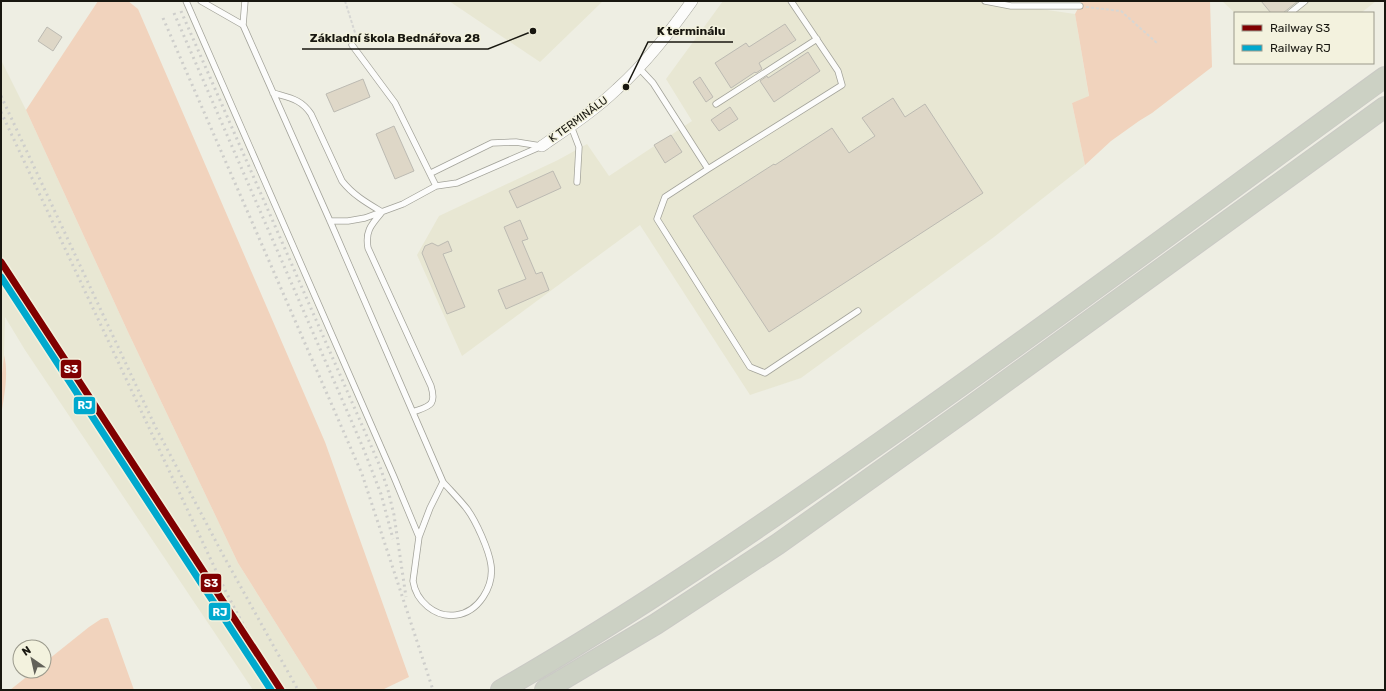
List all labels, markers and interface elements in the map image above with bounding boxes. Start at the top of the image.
legend [1234,12,1374,64]
callout: K terminálu [648,18,733,42]
text: Railway S3 [1270,21,1330,35]
text: K terminálu [657,24,725,38]
callout: Základní škola Bednářova 28 [302,25,488,49]
text: Základní škola Bednářova 28 [310,31,480,45]
text: Railway RJ [1270,41,1331,55]
street label: K TERMINÁLU [546,94,610,145]
line badge: S3 [60,359,82,379]
text: S3 [64,363,78,376]
line badge: RJ [73,396,96,415]
text: RJ [78,399,92,412]
line badge: S3 [200,573,222,593]
text: S3 [204,577,218,590]
line badge: RJ [208,602,231,621]
text: RJ [213,606,227,619]
north arrow [12,639,52,679]
text: N [20,643,34,659]

